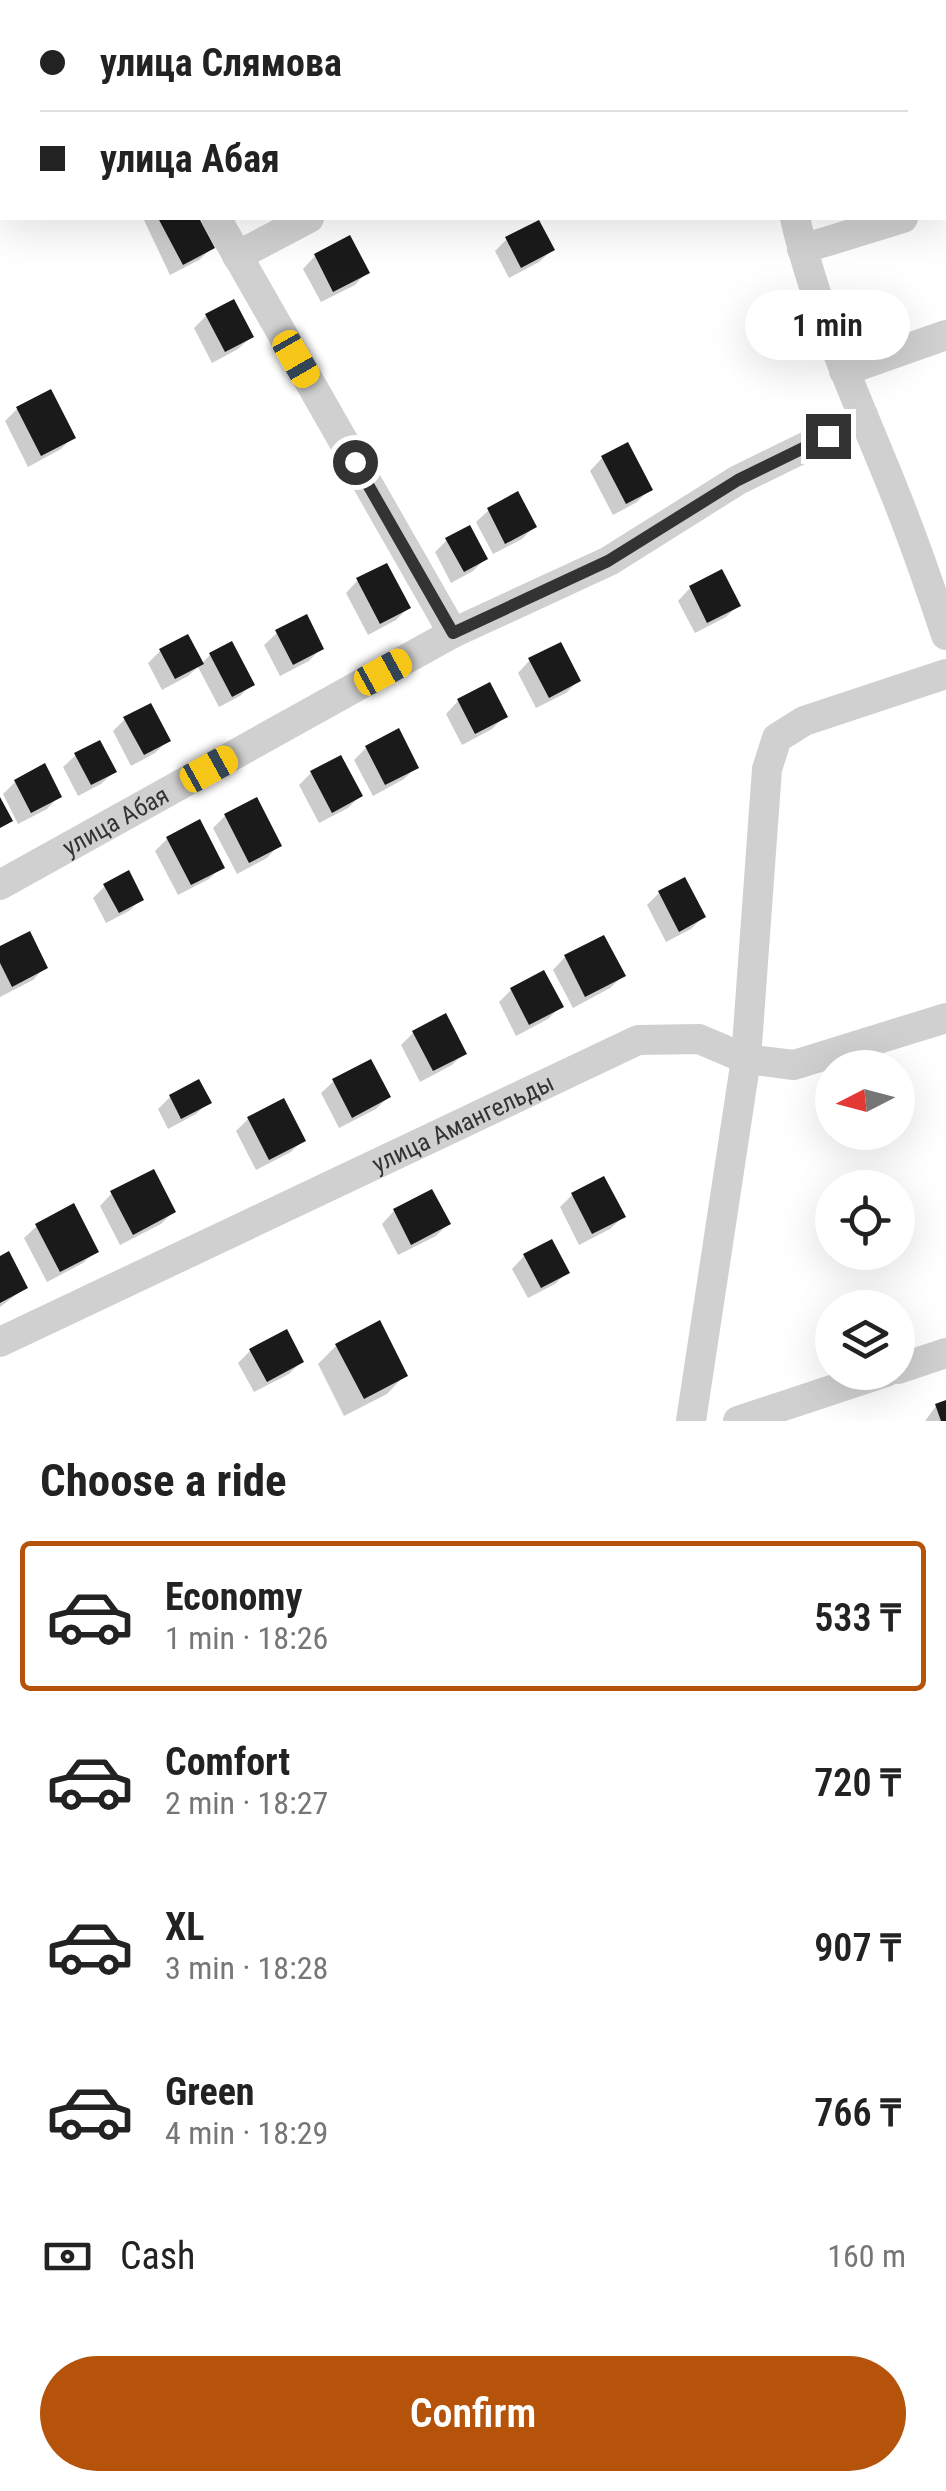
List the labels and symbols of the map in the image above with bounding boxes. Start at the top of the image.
callout: 1 min [746,291,910,361]
car [268,326,324,392]
route end [806,414,851,459]
route start [333,440,378,485]
car [349,644,417,700]
car [175,741,243,797]
street label: улица Абая [57,780,173,862]
north arrow [815,1050,915,1150]
street label: улица Амангельды [367,1068,558,1178]

